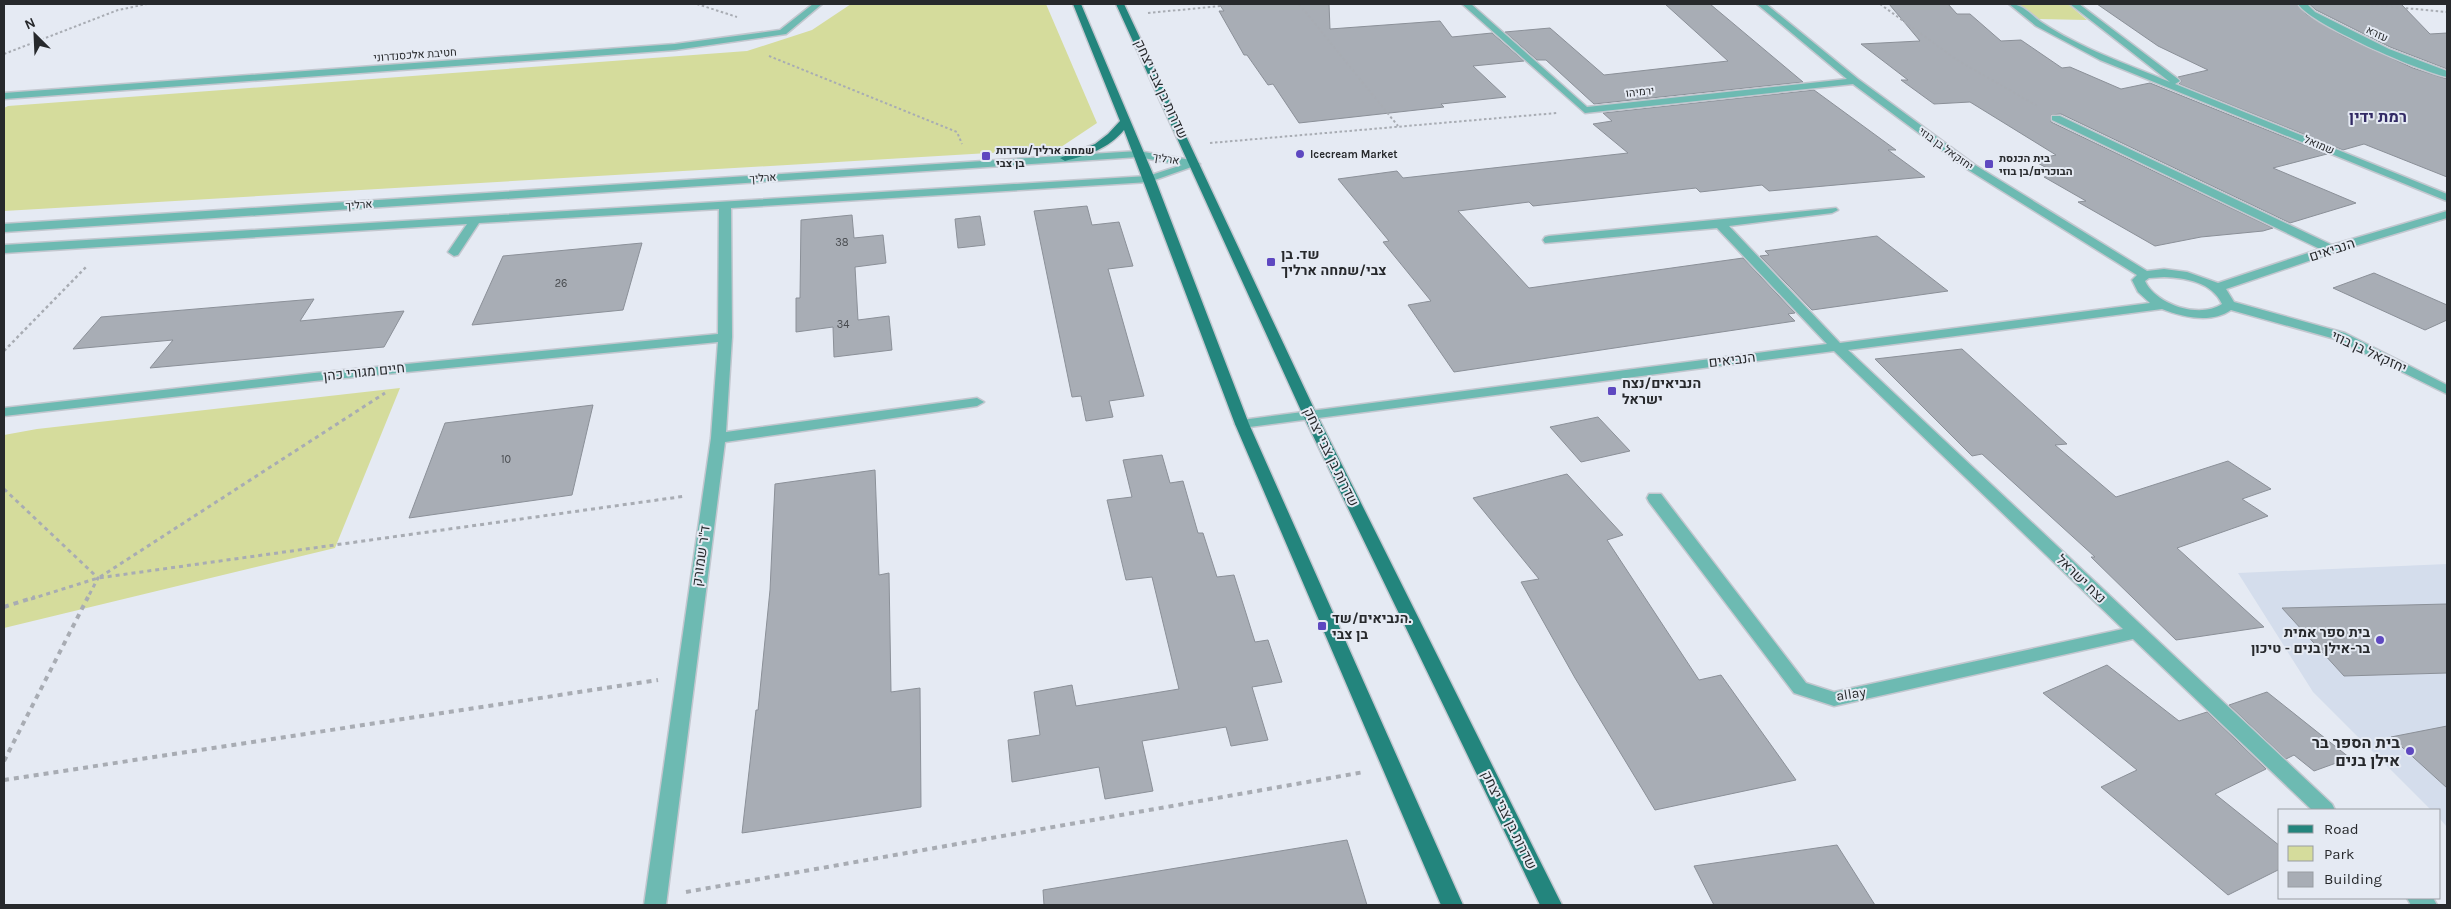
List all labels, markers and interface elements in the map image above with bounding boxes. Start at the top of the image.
north arrow [10,10,60,60]
text: N [22,14,38,33]
street label: עזרא [2364,23,2390,45]
street label: שדרות בן צבי יצחק [1131,37,1191,141]
street label: חטיבת אלכסנדרוני [373,46,457,64]
street label: ירמיהו [1625,84,1655,100]
district label: רמת ידין [2349,107,2407,126]
street label: יחזקאל בן בוזי [1916,125,1976,173]
street label: שמואל [2302,133,2336,157]
place label: שמחה ארליך/שדרות בן צבי [996,144,1094,170]
marker: Icecream Market [1294,148,1306,160]
place label: Icecream Market [1310,148,1398,161]
marker: שמחה ארליך/שדרות בן צבי [980,150,992,162]
street label: ארליך [1152,150,1180,168]
place label: בית הכנסת הבוכרים/בן בוזי [1999,152,2073,178]
marker: בית הכנסת הבוכרים/בן בוזי [1983,158,1995,170]
street label: ארליך [749,171,777,185]
street label: ארליך [345,198,373,212]
street label: הנביאים [2307,235,2357,265]
house number: 38 [835,236,849,249]
place label: שד. בן צבי/שמחה ארליך [1281,246,1386,279]
marker: שד. בן צבי/שמחה ארליך [1265,256,1277,268]
house number: 26 [555,277,567,290]
house number: 34 [837,318,849,331]
street label: יחזקאל בן בוזי [2329,327,2409,377]
street label: הנביאים [1708,349,1756,371]
street label: חיים מגורי כהן [322,359,406,385]
place label: הנביאים/נצח ישראל [1622,375,1701,408]
marker: הנביאים/נצח ישראל [1606,385,1618,397]
street label: שדרות בן צבי יצחק [1300,405,1362,509]
house number: 10 [501,453,511,466]
street label: ד"ר שמורק [688,524,714,588]
street label: נצח ישראל [2052,551,2110,607]
place label: הנביאים/שד. בן צבי [1332,610,1411,643]
marker: הנביאים/שד. בן צבי [1316,620,1328,632]
place label: בית ספר אמית בר-אילן בנים - טיכון [2251,624,2370,657]
marker: בית ספר אמית בר-אילן בנים - טיכון [2374,634,2386,646]
street label: allay [1835,683,1868,705]
place label: בית הספר בר אילן בנים [2312,733,2400,770]
marker: בית הספר בר אילן בנים [2404,745,2416,757]
street label: שדרות בן צבי יצחק [1478,768,1540,872]
legend [2278,809,2441,899]
text: Road [2324,820,2359,838]
text: Park [2324,845,2354,863]
text: Building [2324,870,2382,888]

